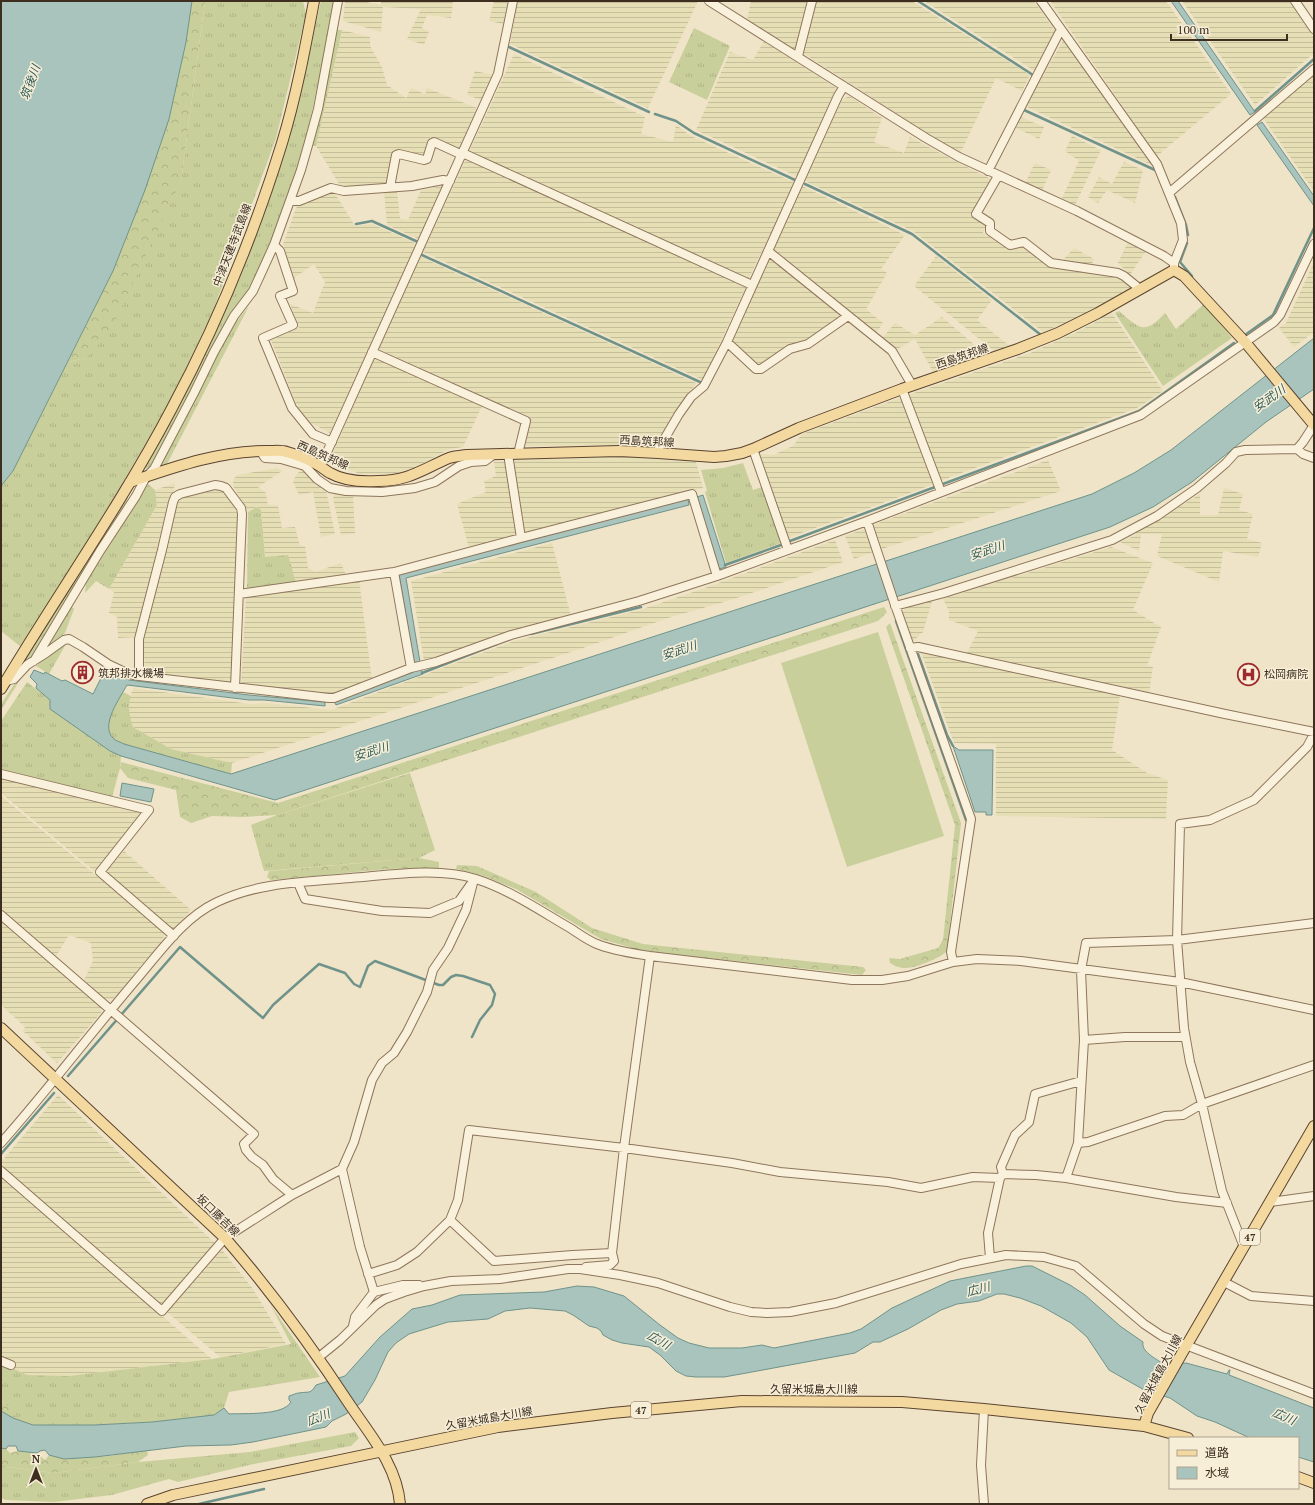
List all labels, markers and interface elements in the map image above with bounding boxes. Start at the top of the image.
scale bar [1171,16,1287,42]
text: 100 m [1177,22,1210,37]
water label: 筑後川 [17,61,44,101]
street label: 中津天建寺武島線 [210,201,254,289]
street label: 西島筑邦線 [934,340,990,372]
water label: 安武川 [1250,380,1290,414]
street label: 西島筑邦線 [619,433,675,449]
street label: 西島筑邦線 [295,437,351,473]
water label: 安武川 [968,537,1008,563]
water label: 安武川 [660,637,700,663]
building icon: 筑邦排水機場 [70,660,96,686]
hospital icon: 松岡病院 [1235,661,1261,687]
place label: 筑邦排水機場 [98,666,164,680]
place label: 松岡病院 [1264,667,1308,681]
water label: 安武川 [352,738,392,764]
street label: 坂口藤吉線 [193,1191,243,1239]
road number: 47 [1240,1229,1260,1245]
water label: 広川 [965,1278,993,1299]
water label: 広川 [645,1328,675,1353]
street label: 久留米城島大川線 [1131,1332,1185,1416]
street label: 久留米城島大川線 [770,1382,858,1396]
road number: 47 [631,1402,651,1418]
street label: 久留米城島大川線 [444,1403,534,1433]
water label: 広川 [1270,1404,1300,1428]
water label: 広川 [304,1405,334,1428]
legend [1169,1437,1299,1489]
text: 道路 [1205,1445,1229,1460]
north arrow [16,1449,56,1489]
text: N [32,1452,41,1466]
text: 水域 [1205,1465,1229,1480]

